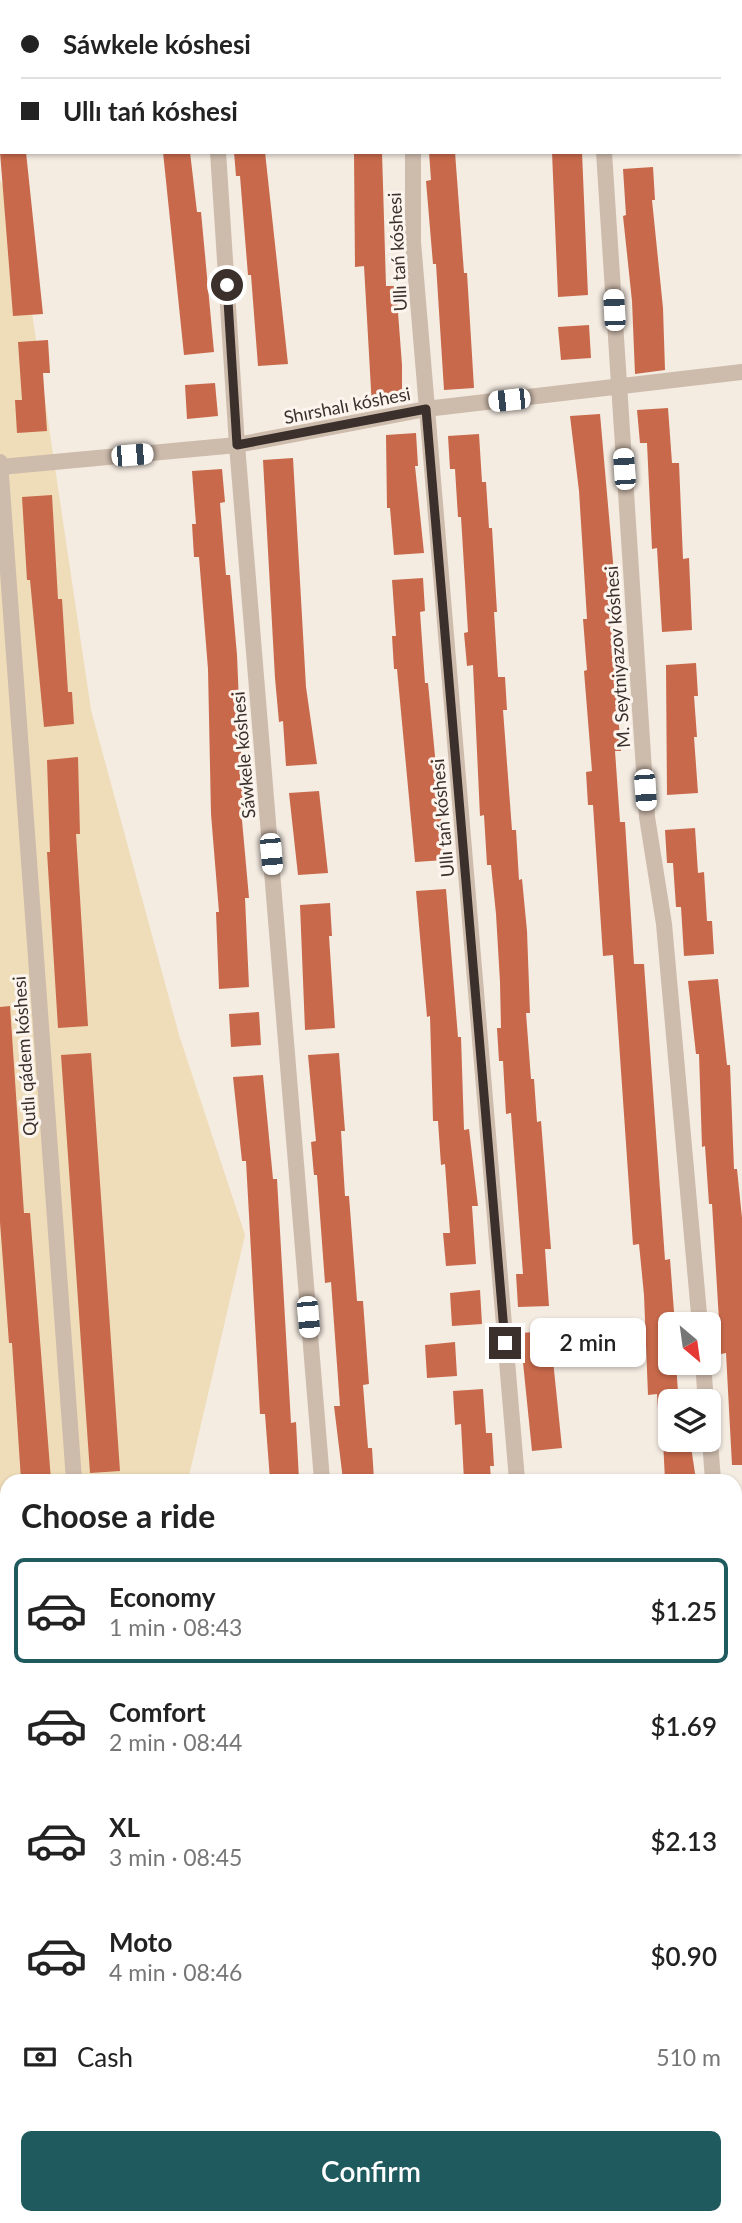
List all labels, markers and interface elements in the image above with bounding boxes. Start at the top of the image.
text: Sáwkele kóshesi [63,28,251,60]
text: Ullı tań kóshesi [63,95,238,127]
street label: Ullı tań kóshesi [383,192,411,312]
route start [211,269,243,301]
car [603,288,626,332]
street label: Shırshalı kóshesi [282,382,412,428]
car [488,387,531,413]
car [111,443,154,467]
car [613,447,636,491]
street label: M. Seytniyazov kóshesi [600,565,634,749]
street label: Sáwkele kóshesi [226,691,260,819]
street label: Ullı tań kóshesi [426,758,458,878]
car [634,768,657,812]
car [259,832,284,876]
street label: Qutlı qádem kóshesi [7,975,41,1137]
car [296,1295,321,1339]
north arrow [658,1312,721,1376]
map controls [658,1312,721,1452]
callout: 2 min [530,1318,645,1368]
route end [489,1327,521,1359]
text: 2 min [560,1328,616,1356]
button: layers [658,1389,721,1452]
text: Choose a ride [21,1496,215,1535]
icon: car [25,1579,88,1642]
text: Economy [109,1581,215,1613]
text: $1.25 [651,1595,717,1627]
text: 1 min · 08:43 [109,1613,242,1641]
icon: car [25,1694,88,1757]
text: Comfort [109,1696,206,1728]
text: $1.69 [651,1710,717,1742]
text: 2 min · 08:44 [109,1728,242,1756]
icon: car [25,1809,88,1872]
text: XL [109,1811,140,1843]
text: $2.13 [651,1825,717,1857]
text: 3 min · 08:45 [109,1843,242,1871]
icon: car [25,1924,88,1987]
text: Moto [109,1926,172,1958]
text: $0.90 [651,1940,717,1972]
text: 4 min · 08:46 [109,1958,242,1986]
icon: cash [21,2038,59,2076]
text: Cash [77,2041,133,2073]
text: 510 m [656,2043,721,2071]
button: Confirm [21,2131,721,2211]

